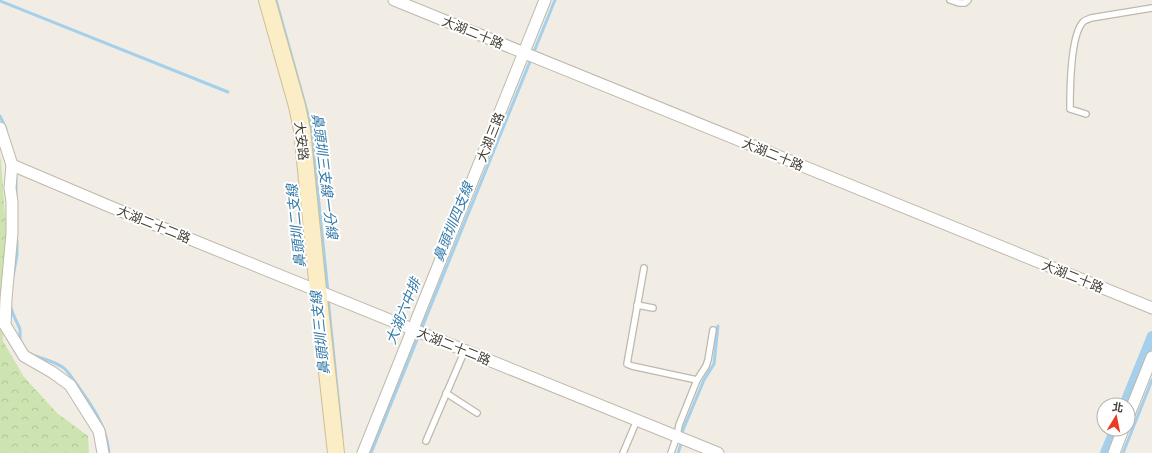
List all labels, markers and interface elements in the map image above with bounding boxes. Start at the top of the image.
street label: 大湖二十路 [439,12,506,53]
street label: 大湖三路 [473,110,508,164]
water label: 鼻頭圳三支線一分線 [308,112,342,242]
street label: 大安路 [291,121,312,161]
street label: 大湖二十路 [739,134,806,175]
water label: 鼻頭圳四支線 [429,178,478,264]
water label: 鼻頭圳二支線 [282,181,309,269]
street label: 大湖二十二路 [114,202,193,247]
street label: 大湖二十路 [1039,256,1106,297]
water label: 大湖六中排 [382,273,425,347]
water label: 鼻頭圳三支線 [306,288,333,376]
street label: 大湖二十二路 [414,324,493,369]
north arrow [1096,397,1136,437]
text: 北 [1111,399,1124,415]

